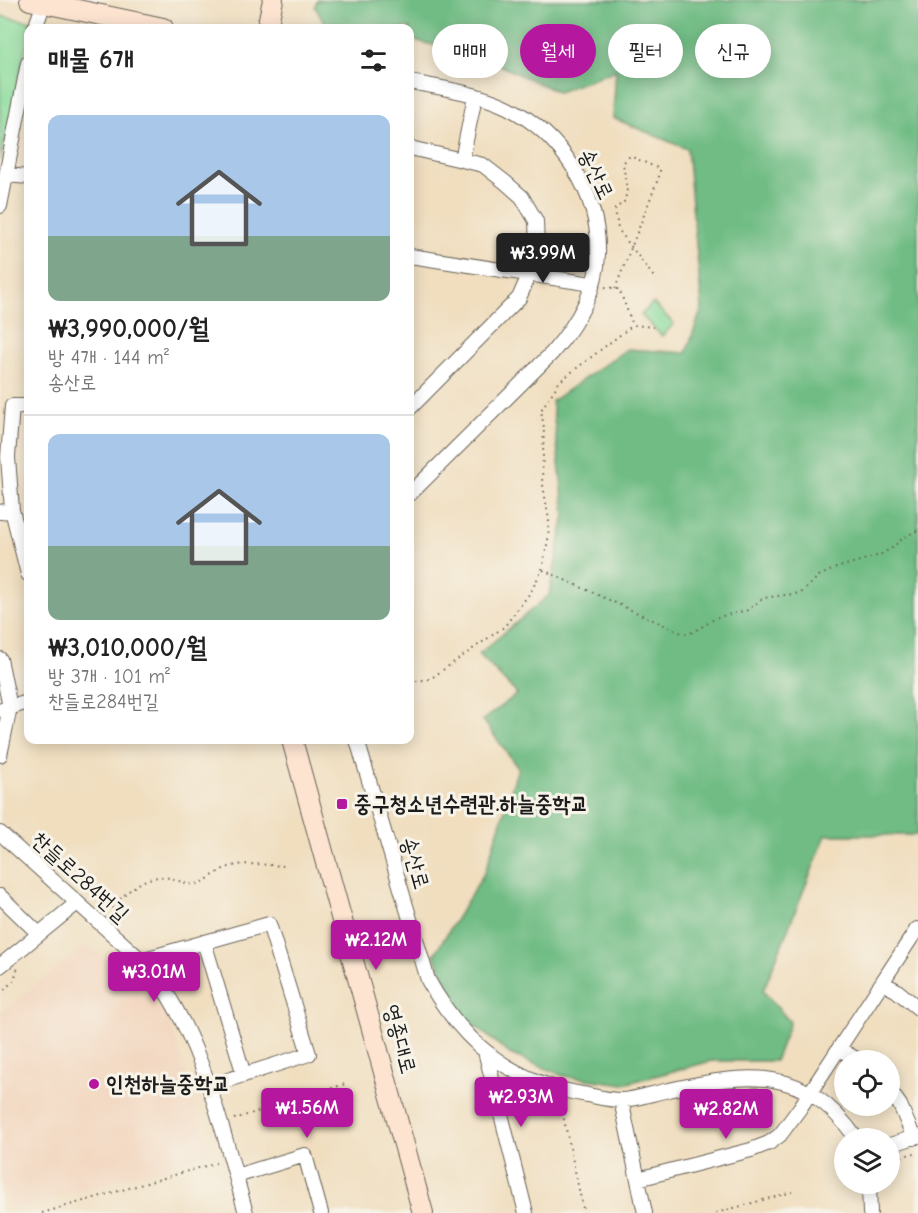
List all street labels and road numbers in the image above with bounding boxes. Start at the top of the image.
street label: 송산로 [573,144,619,204]
street label: 찬들로284번길 [26,827,134,928]
street label: 송산로 [395,834,435,892]
street label: 영종대로 [378,1001,422,1077]

